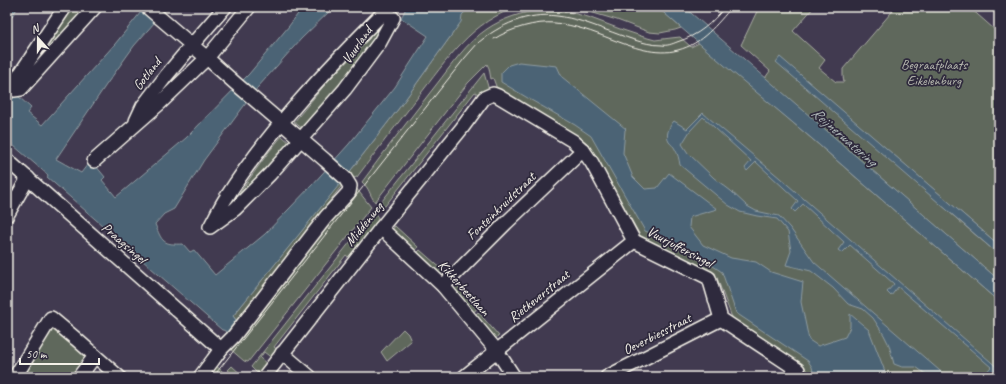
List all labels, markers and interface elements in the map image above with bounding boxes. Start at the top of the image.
north arrow [18,18,58,58]
text: N [29,20,42,36]
street label: Vuurland [338,21,377,67]
street label: Gotland [129,53,166,93]
park label: Begraafplaats Eikelenburg [901,56,968,89]
water label: Reijnerwatering [808,104,882,172]
street label: Fonteinkruidstraat [463,168,540,243]
street label: Middenweg [341,198,387,249]
street label: Praagsingel [98,219,152,269]
street label: Vuurjuffersingel [644,223,718,273]
street label: Kikkerbeetlaan [434,257,494,320]
street label: Rietkeverstraat [505,265,574,326]
street label: Oeverbiesstraat [620,309,695,358]
scale bar [20,340,99,366]
text: 50 m [26,346,48,362]

